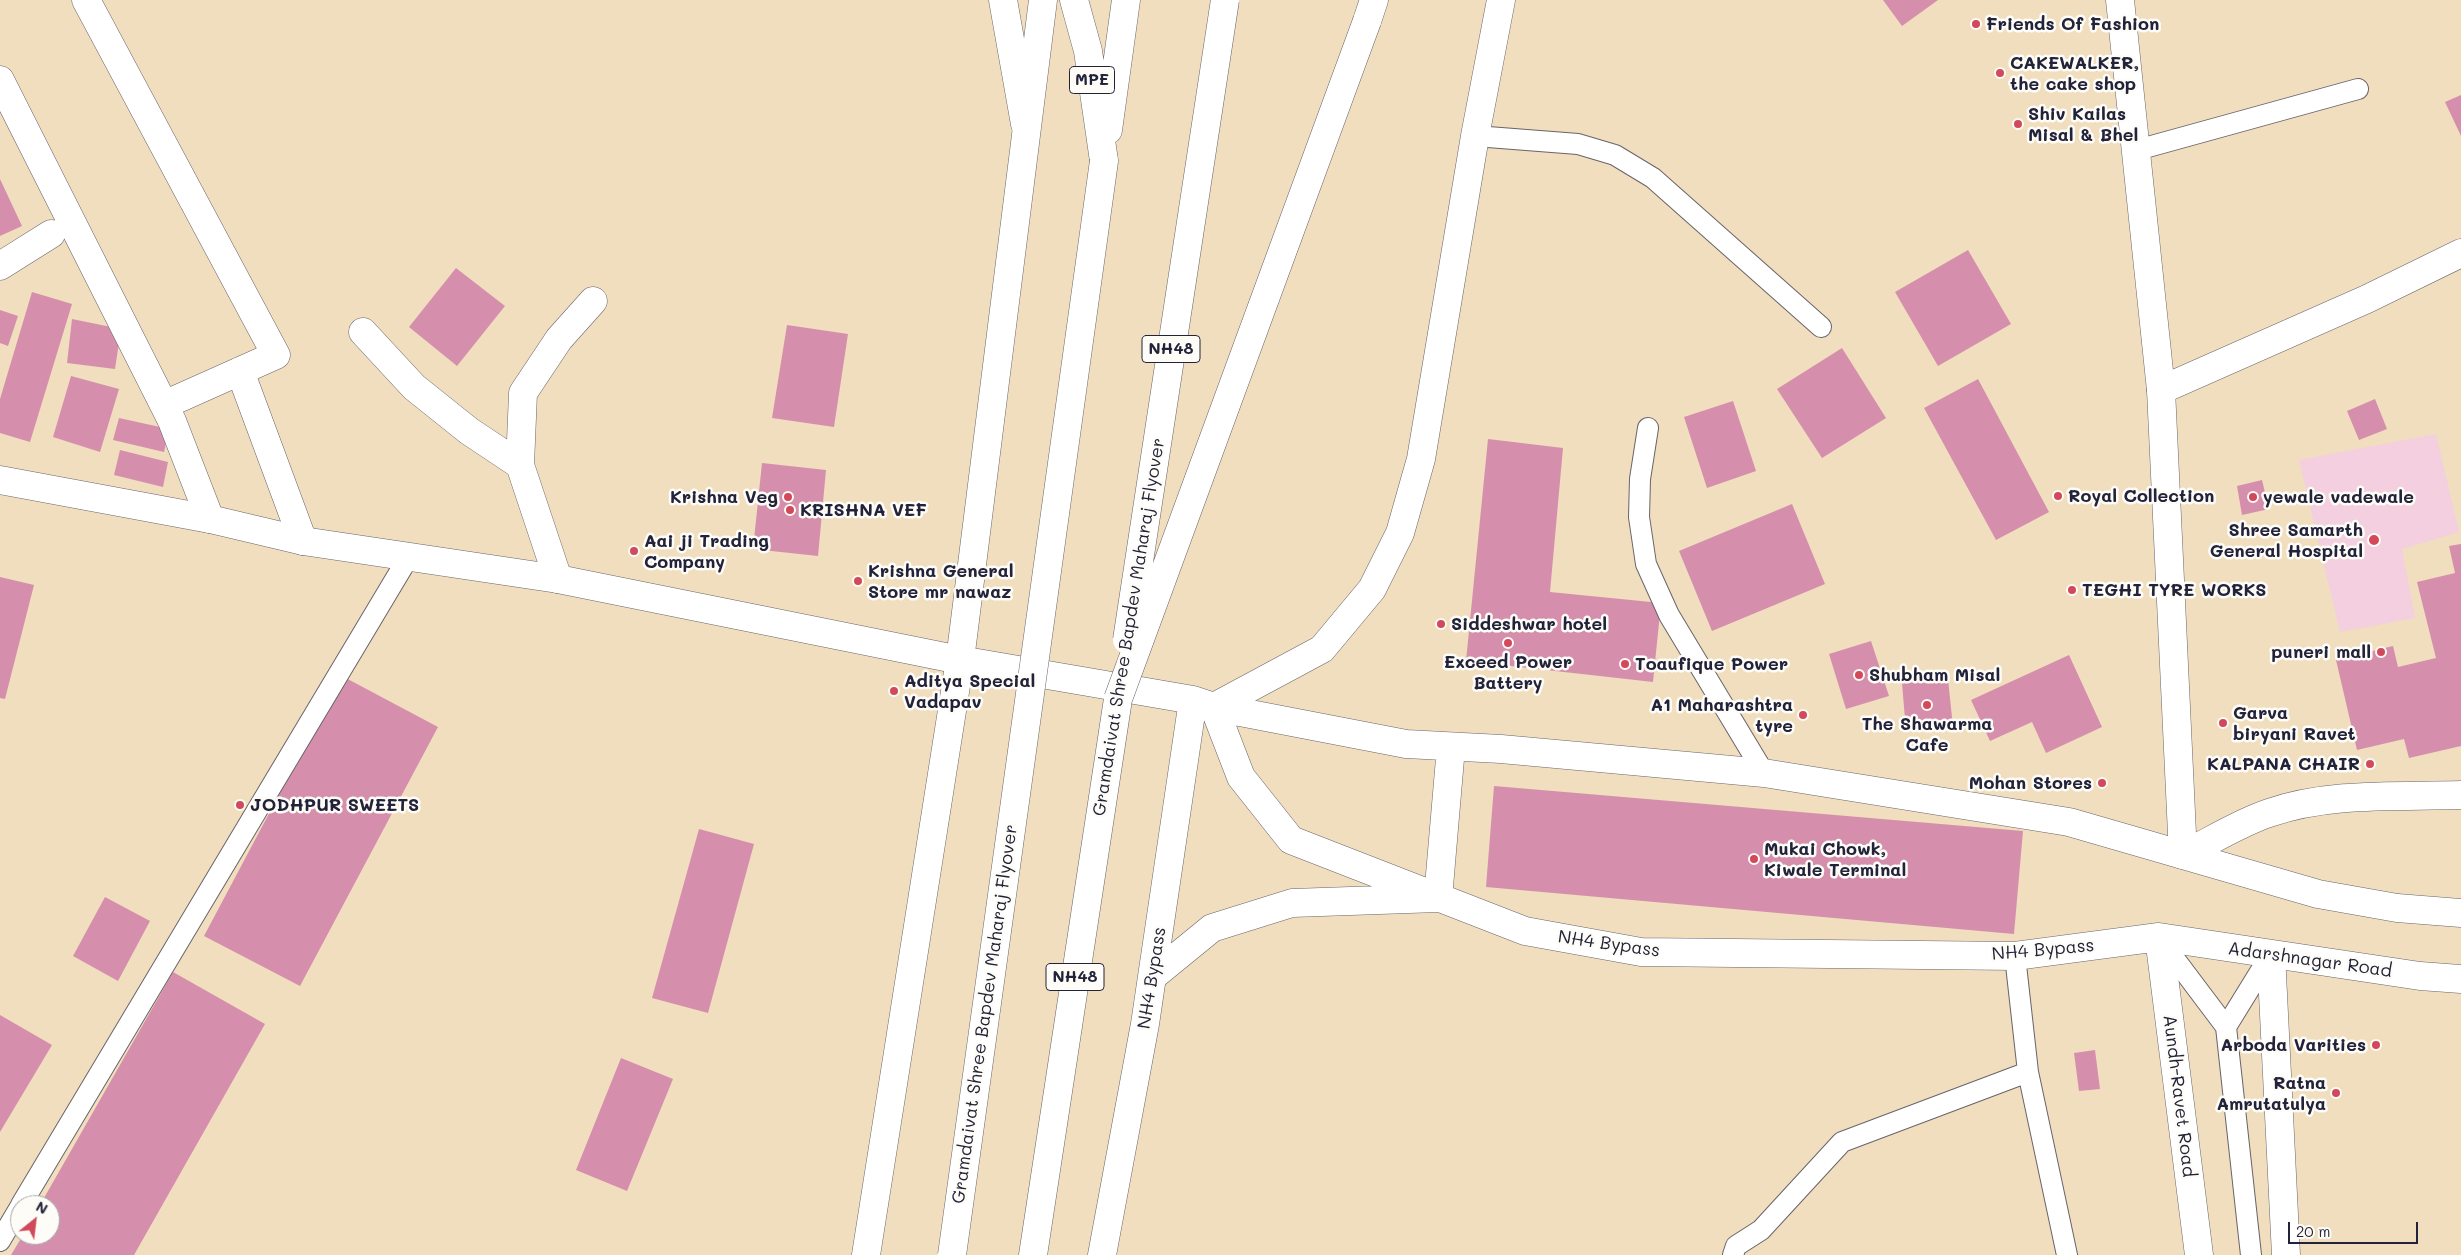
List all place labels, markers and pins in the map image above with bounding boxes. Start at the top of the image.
place label: Friends Of Fashion [1986,13,2159,35]
marker: Friends Of Fashion [1970,18,1982,30]
place label: CAKEWALKER, the cake shop [2010,52,2139,94]
marker: CAKEWALKER, the cake shop [1994,67,2006,79]
place label: Shiv Kailas Misal & Bhel [2028,103,2138,146]
marker: Shiv Kailas Misal & Bhel [2012,118,2024,130]
place label: Royal Collection [2068,485,2214,507]
place label: Krishna Veg [670,486,778,508]
place label: yewale vadewale [2263,486,2414,508]
marker: Royal Collection [2052,490,2064,502]
marker: Krishna Veg [782,491,794,503]
marker: yewale vadewale [2247,491,2259,503]
place label: KRISHNA VEF [800,499,927,521]
marker: KRISHNA VEF [784,504,796,516]
place label: Shree Samarth General Hospital [2210,519,2363,562]
place label: Aai ji Trading Company [644,530,769,572]
marker: Shree Samarth General Hospital [2367,533,2381,547]
marker: Aai ji Trading Company [628,545,640,557]
place label: Krishna General Store mr nawaz [868,560,1014,602]
marker: Krishna General Store mr nawaz [852,575,864,587]
place label: TEGHI TYRE WORKS [2082,579,2267,601]
marker: TEGHI TYRE WORKS [2066,584,2078,596]
place label: Siddeshwar hotel [1451,613,1607,635]
marker: Siddeshwar hotel [1435,618,1447,630]
marker: Exceed Power Battery [1502,637,1514,649]
place label: puneri mall [2271,641,2371,663]
marker: puneri mall [2375,646,2387,658]
place label: Exceed Power Battery [1444,651,1572,694]
place label: Toaufique Power [1635,653,1788,675]
marker: Toaufique Power [1619,658,1631,670]
place label: Shubham Misal [1869,664,2000,686]
marker: Shubham Misal [1853,669,1865,681]
place label: Aditya Special Vadapav [904,670,1035,712]
marker: Aditya Special Vadapav [888,685,900,697]
place label: A1 Maharashtra tyre [1650,694,1793,736]
marker: The Shawarma Cafe [1921,699,1933,711]
place label: Garva biryani Ravet [2233,702,2356,744]
marker: A1 Maharashtra tyre [1797,709,1809,721]
place label: The Shawarma Cafe [1862,713,1992,756]
marker: Garva biryani Ravet [2217,717,2229,729]
place label: KALPANA CHAIR [2207,753,2360,775]
marker: KALPANA CHAIR [2364,758,2376,770]
place label: Mohan Stores [1969,772,2092,794]
marker: Mohan Stores [2096,777,2108,789]
place label: JODHPUR SWEETS [250,794,419,816]
marker: JODHPUR SWEETS [234,799,246,811]
place label: Mukai Chowk, Kiwale Terminal [1764,838,1906,881]
marker: Mukai Chowk, Kiwale Terminal [1748,853,1760,865]
place label: Arboda Varities [2220,1034,2366,1056]
marker: Arboda Varities [2370,1039,2382,1051]
place label: Ratna Amrutatulya [2216,1072,2326,1114]
marker: Ratna Amrutatulya [2330,1087,2342,1099]

